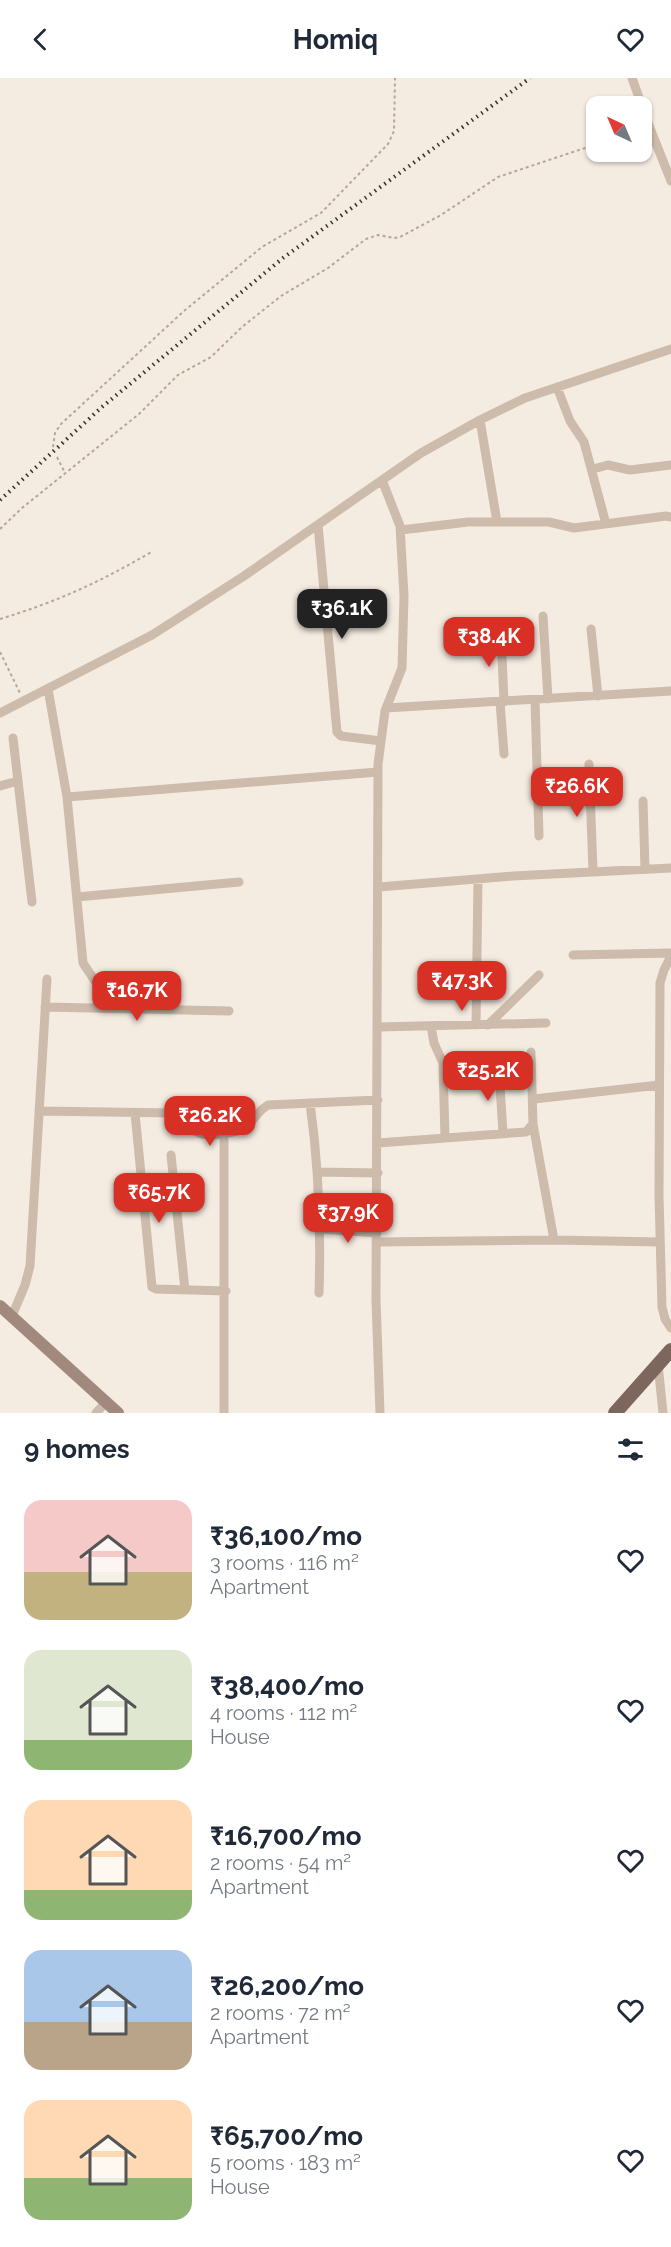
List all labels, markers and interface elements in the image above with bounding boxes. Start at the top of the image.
icon: back [24,23,57,56]
icon: heart [614,23,647,56]
text: Homiq [293,24,378,55]
north arrow [586,96,652,162]
map controls [586,96,652,162]
pin: ₹36.1K [293,589,391,640]
text: ₹36.1K [311,596,373,620]
pin: ₹38.4K [440,617,538,668]
text: ₹38.4K [457,624,521,648]
pin: ₹26.6K [528,767,626,818]
text: ₹26.6K [545,774,609,798]
pin: ₹47.3K [413,961,511,1012]
text: ₹47.3K [431,968,493,992]
pin: ₹16.7K [88,971,186,1022]
text: ₹16.7K [106,978,168,1002]
pin: ₹25.2K [439,1051,537,1102]
text: ₹25.2K [457,1058,519,1082]
pin: ₹26.2K [161,1096,259,1147]
text: ₹26.2K [178,1103,242,1127]
pin: ₹65.7K [110,1173,208,1224]
text: ₹65.7K [128,1180,190,1204]
pin: ₹37.9K [299,1193,397,1244]
text: ₹37.9K [317,1200,379,1224]
icon: filters [614,1433,647,1466]
text: 9 homes [24,1434,130,1464]
text: ₹36,100/mo [210,1521,362,1551]
icon: home [72,1524,144,1596]
icon: heart [614,1544,647,1577]
text: 3 rooms · 116 m² [210,1551,359,1575]
text: Apartment [210,1575,309,1599]
text: ₹38,400/mo [210,1671,364,1701]
icon: home [72,1674,144,1746]
icon: heart [614,1694,647,1727]
text: 4 rooms · 112 m² [210,1701,357,1725]
text: House [210,1725,270,1749]
text: ₹16,700/mo [210,1821,362,1851]
icon: home [72,1824,144,1896]
icon: heart [614,1844,647,1877]
text: 2 rooms · 54 m² [210,1851,351,1875]
text: Apartment [210,1875,309,1899]
text: ₹26,200/mo [210,1971,364,2001]
icon: home [72,1974,144,2046]
icon: heart [614,1994,647,2027]
text: 2 rooms · 72 m² [210,2001,350,2025]
text: Apartment [210,2025,309,2049]
text: ₹65,700/mo [210,2121,363,2151]
icon: home [72,2124,144,2196]
icon: heart [614,2144,647,2177]
text: 5 rooms · 183 m² [210,2151,361,2175]
text: House [210,2175,270,2199]

